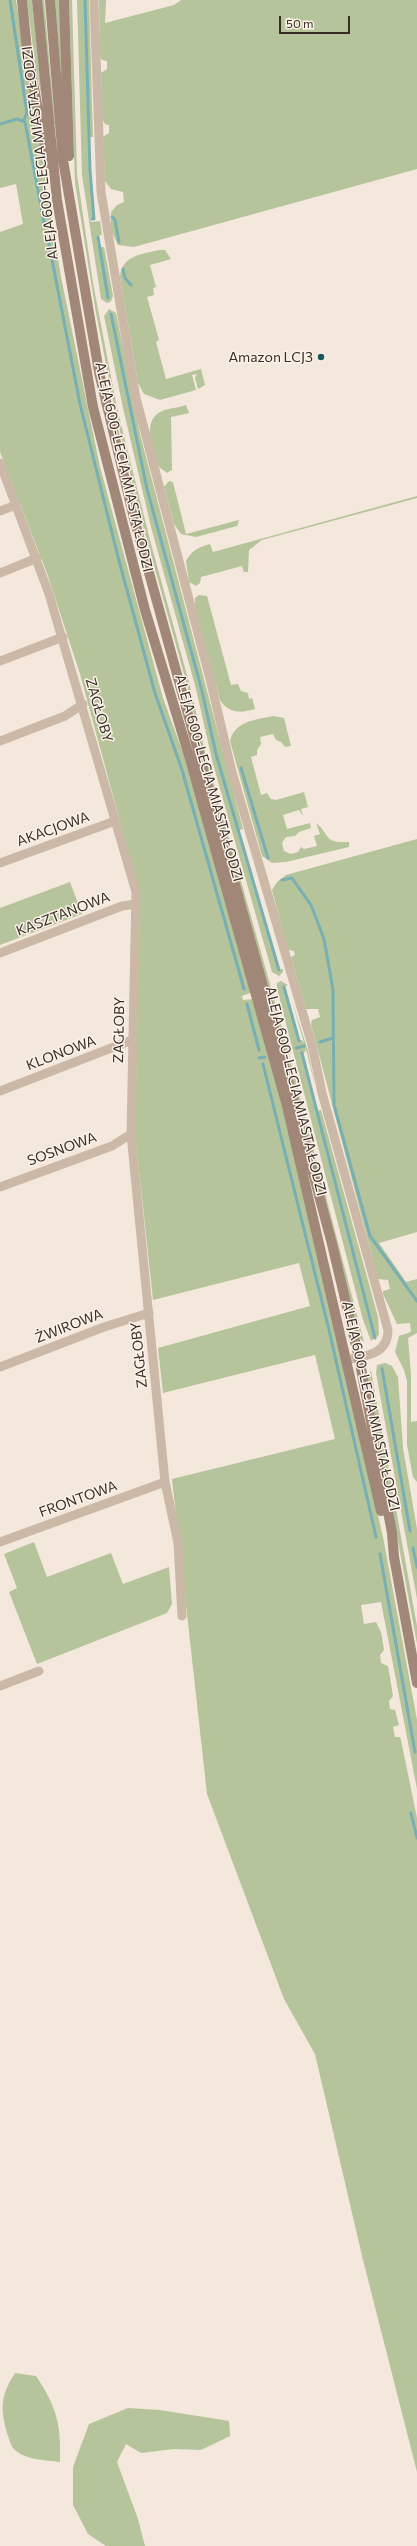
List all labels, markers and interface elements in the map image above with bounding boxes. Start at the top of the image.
scale bar [281,8,352,34]
text: 50 m [286,16,314,30]
street label: ALEJA 600-LECIA MIASTA ŁODZI [19,45,61,261]
place label: Amazon LCJ3 [228,349,313,365]
marker: Amazon LCJ3 [316,352,326,362]
street label: ALEJA 600-LECIA MIASTA ŁODZI [92,360,156,574]
street label: ALEJA 600-LECIA MIASTA ŁODZI [171,672,247,884]
street label: ZAGŁOBY [82,676,116,744]
street label: AKACJOWA [14,808,92,850]
street label: KASZTANOWA [14,888,112,940]
street label: ALEJA 600-LECIA MIASTA ŁODZI [262,985,330,1197]
street label: ZAGŁOBY [110,997,128,1063]
street label: KLONOWA [24,1032,98,1074]
street label: SOSNOWA [25,1129,99,1169]
street label: ALEJA 600-LECIA MIASTA ŁODZI [339,1299,403,1513]
street label: ŻWIROWA [33,1305,105,1347]
street label: ZAGŁOBY [127,1321,151,1389]
street label: FRONTOWA [37,1477,119,1521]

